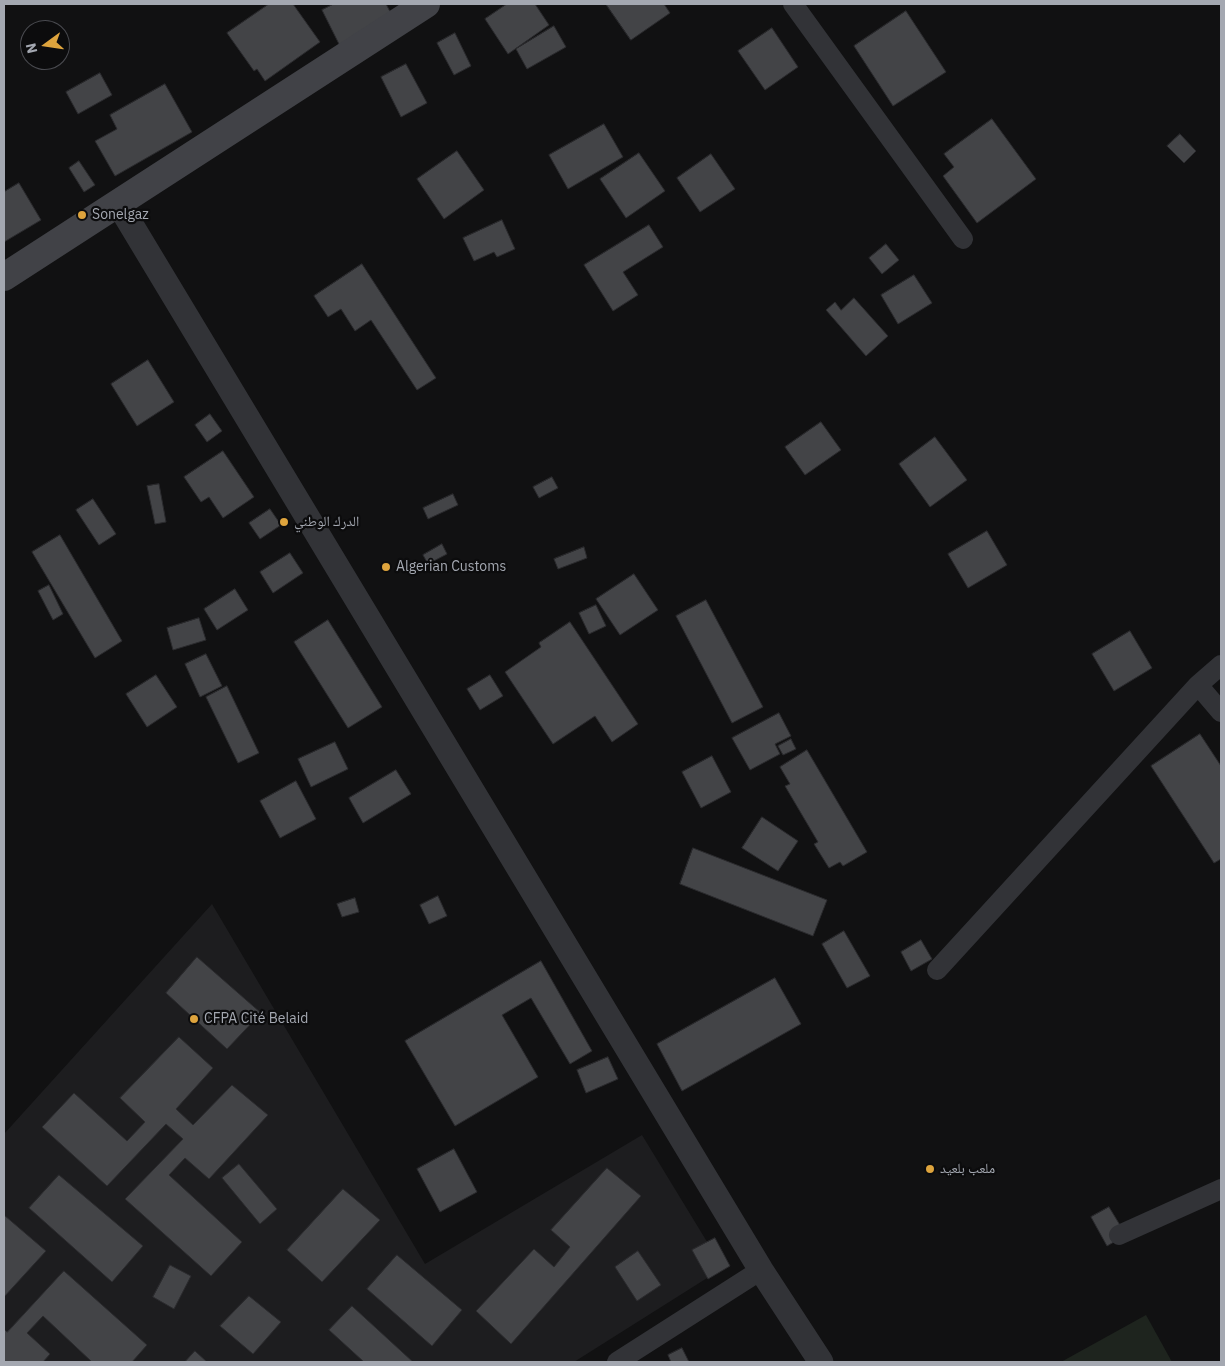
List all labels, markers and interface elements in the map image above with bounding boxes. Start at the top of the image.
north arrow [20,20,70,70]
text: N [21,41,41,55]
place label: Sonelgaz [92,207,149,223]
marker: Sonelgaz [76,209,88,221]
place label: الدرك الوطني [294,514,359,530]
marker: الدرك الوطني [278,516,290,528]
place label: Algerian Customs [396,559,506,575]
marker: Algerian Customs [380,561,392,573]
place label: CFPA Cité Belaid [204,1011,308,1027]
marker: CFPA Cité Belaid [188,1013,200,1025]
place label: ملعب بلعيد [940,1161,995,1177]
marker: ملعب بلعيد [924,1163,936,1175]

